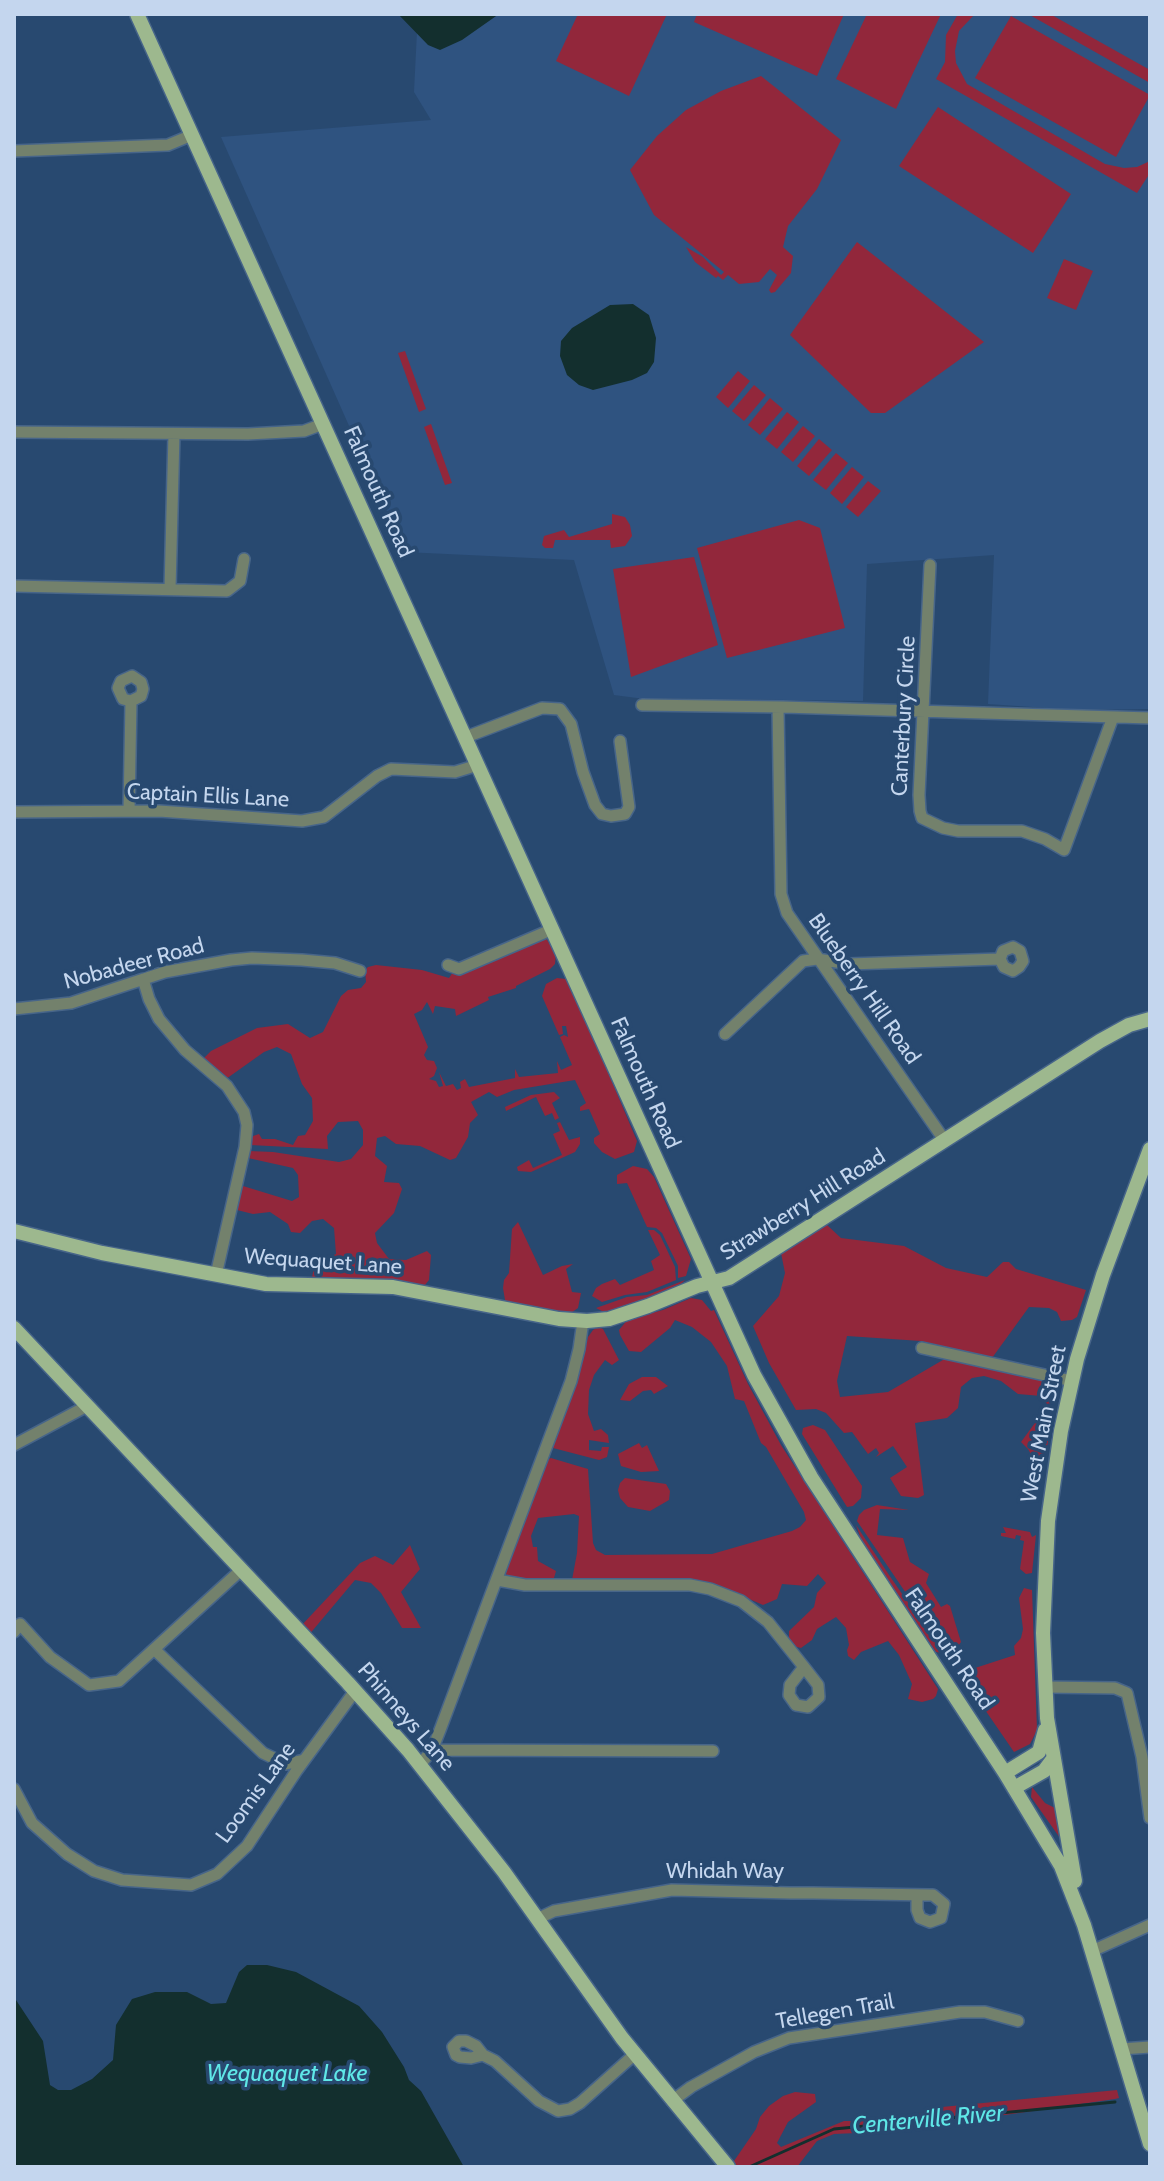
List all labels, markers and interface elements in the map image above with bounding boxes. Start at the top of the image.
street label: Falmouth Road [337,422,419,562]
street label: Canterbury Circle [887,635,921,797]
street label: Captain Ellis Lane [126,779,290,813]
street label: Blueberry Hill Road [802,909,926,1069]
street label: Nobadeer Road [61,933,207,995]
street label: Falmouth Road [604,1013,686,1153]
street label: Strawberry Hill Road [716,1144,890,1266]
street label: Wequaquet Lane [243,1243,403,1281]
street label: West Main Street [1016,1343,1072,1505]
street label: Falmouth Road [899,1583,999,1715]
street label: Phinneys Lane [352,1657,460,1777]
street label: Loomis Lane [211,1737,301,1849]
street label: Whidah Way [666,1859,784,1885]
street label: Tellegen Trail [774,1989,896,2035]
water label: Wequaquet Lake [206,2060,368,2088]
water label: Centerville River [851,2099,1005,2141]

